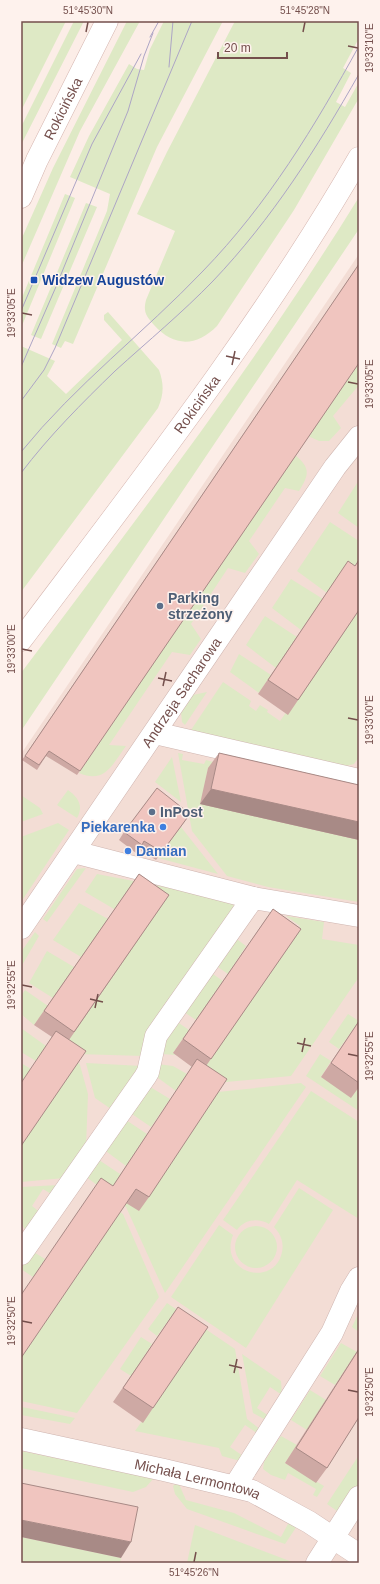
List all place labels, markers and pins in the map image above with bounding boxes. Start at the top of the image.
place label: Widzew Augustów [42,272,164,288]
marker: Widzew Augustów [29,275,39,285]
place label: Parking strzeżony [168,590,233,622]
marker: Parking strzeżony [155,601,165,611]
place label: InPost [160,804,203,820]
marker: InPost [147,807,157,817]
place label: Piekarenka [81,819,155,835]
marker: Piekarenka [158,822,168,832]
place label: Damian [136,843,187,859]
marker: Damian [123,846,133,856]

